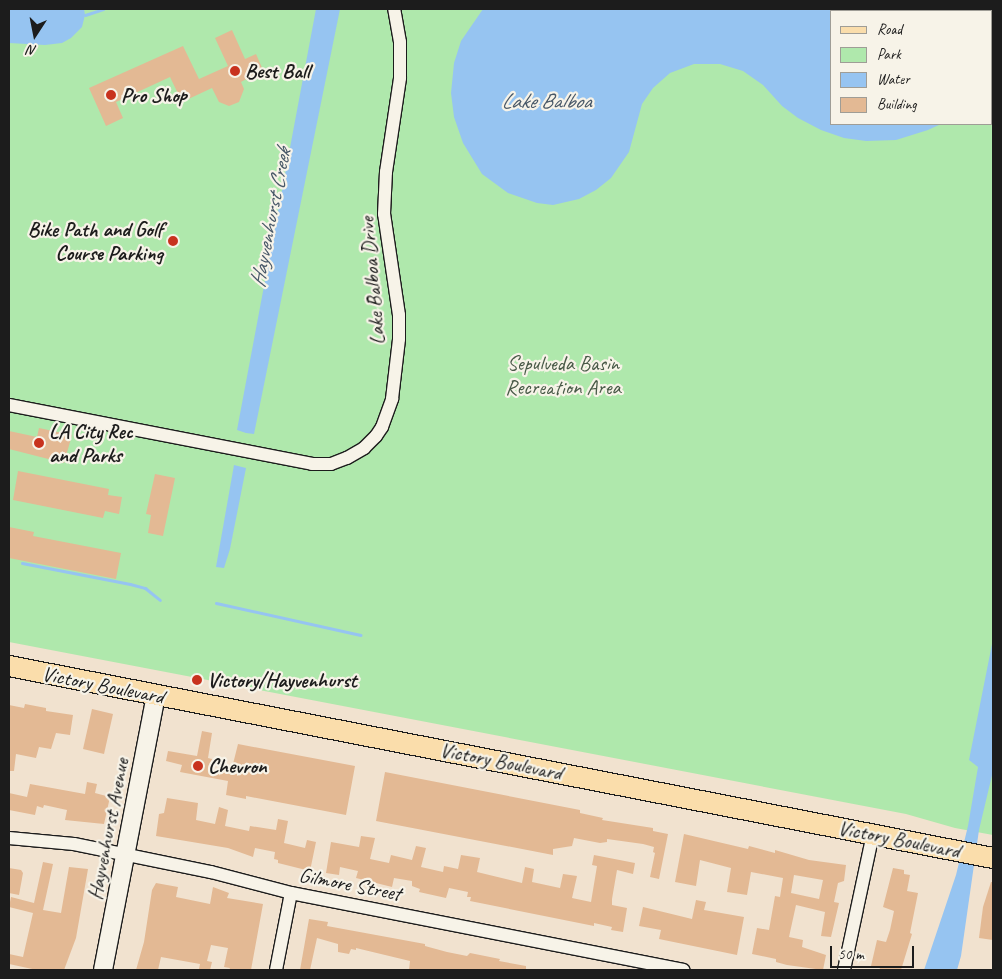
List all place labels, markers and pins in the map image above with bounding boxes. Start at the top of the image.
place label: Best Ball [245,58,310,84]
marker: Best Ball [229,65,241,77]
place label: Pro Shop [121,82,187,108]
marker: Pro Shop [105,89,117,101]
place label: Bike Path and Golf Course Parking [27,216,163,266]
marker: Bike Path and Golf Course Parking [167,235,179,247]
place label: LA City Rec and Parks [49,418,133,468]
marker: LA City Rec and Parks [33,437,45,449]
place label: Victory/Hayvenhurst [207,667,357,693]
marker: Victory/Hayvenhurst [191,674,203,686]
place label: Chevron [208,753,267,779]
marker: Chevron [192,760,204,772]

